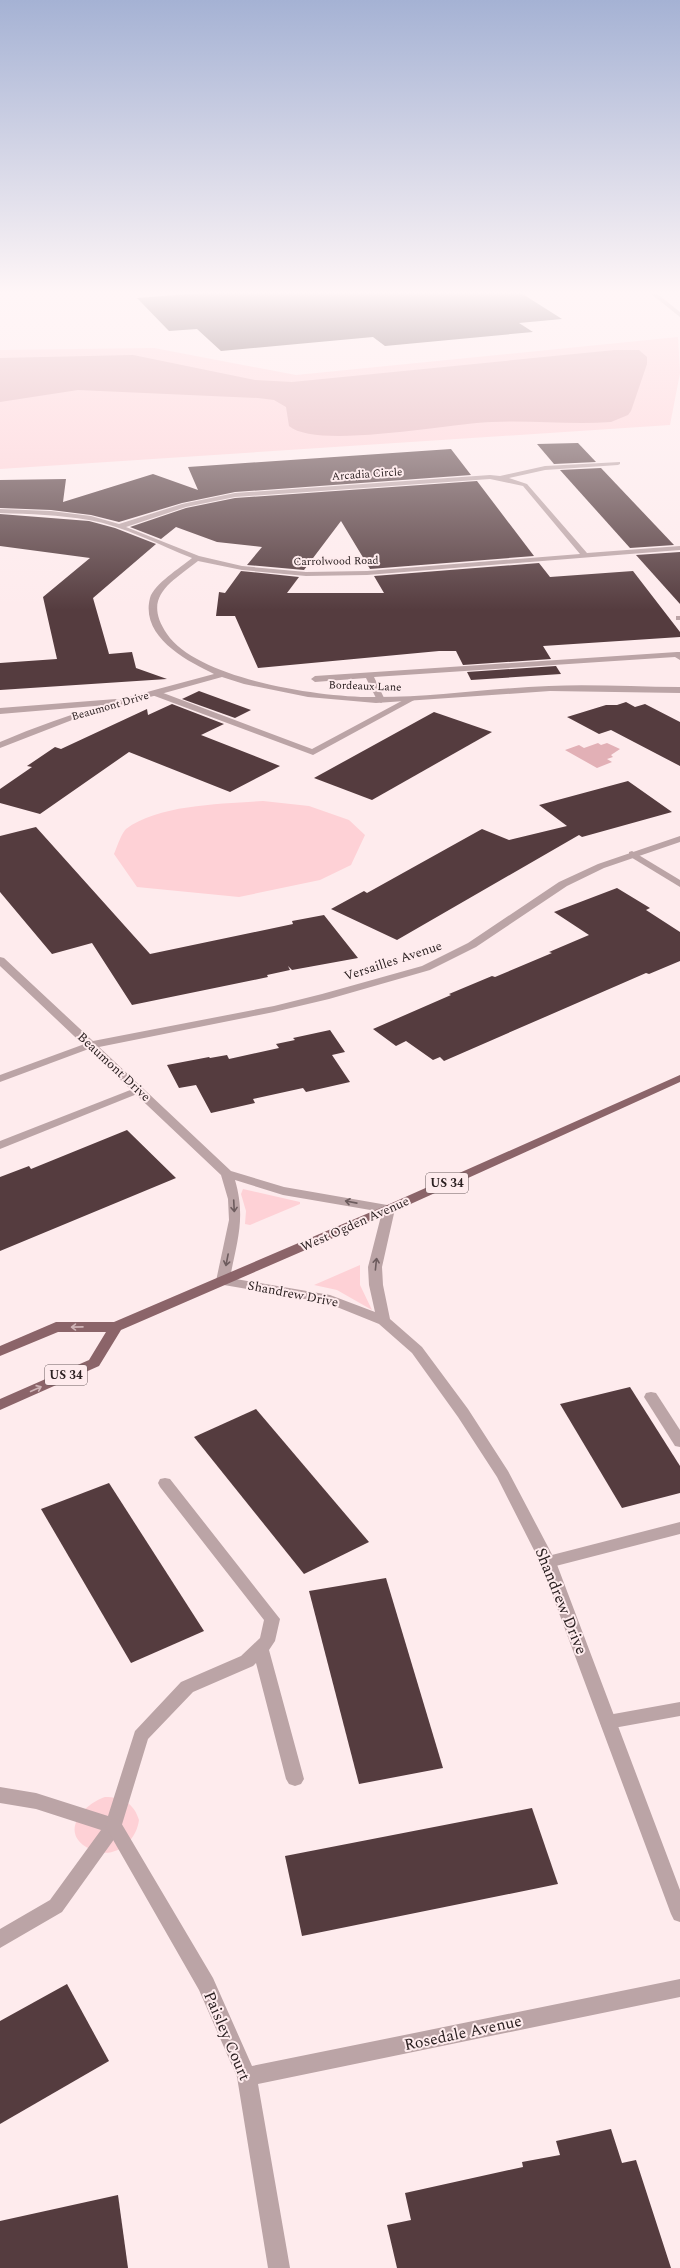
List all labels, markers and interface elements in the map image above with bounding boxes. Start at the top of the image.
street label: Arcadia Circle [331,463,403,485]
street label: Carrolwood Road [293,552,379,570]
street label: Bordeaux Lane [328,676,402,696]
street label: Beaumont Drive [69,687,151,725]
street label: Versailles Avenue [341,936,445,986]
street label: Beaumont Drive [73,1028,155,1106]
road number: US 34 [426,1173,468,1193]
street label: West Ogden Avenue [298,1191,412,1257]
one-way arrow [345,1198,358,1206]
one-way arrow [231,1199,238,1212]
one-way arrow [223,1253,231,1266]
one-way arrow [372,1258,380,1271]
street label: Shandrew Drive [246,1275,340,1313]
one-way arrow [71,1323,84,1331]
road number: US 34 [45,1365,87,1385]
one-way arrow [29,1385,41,1392]
street label: Shandrew Drive [529,1544,593,1658]
street label: Paisley Court [197,1988,257,2085]
street label: Rosedale Avenue [402,2009,524,2057]

